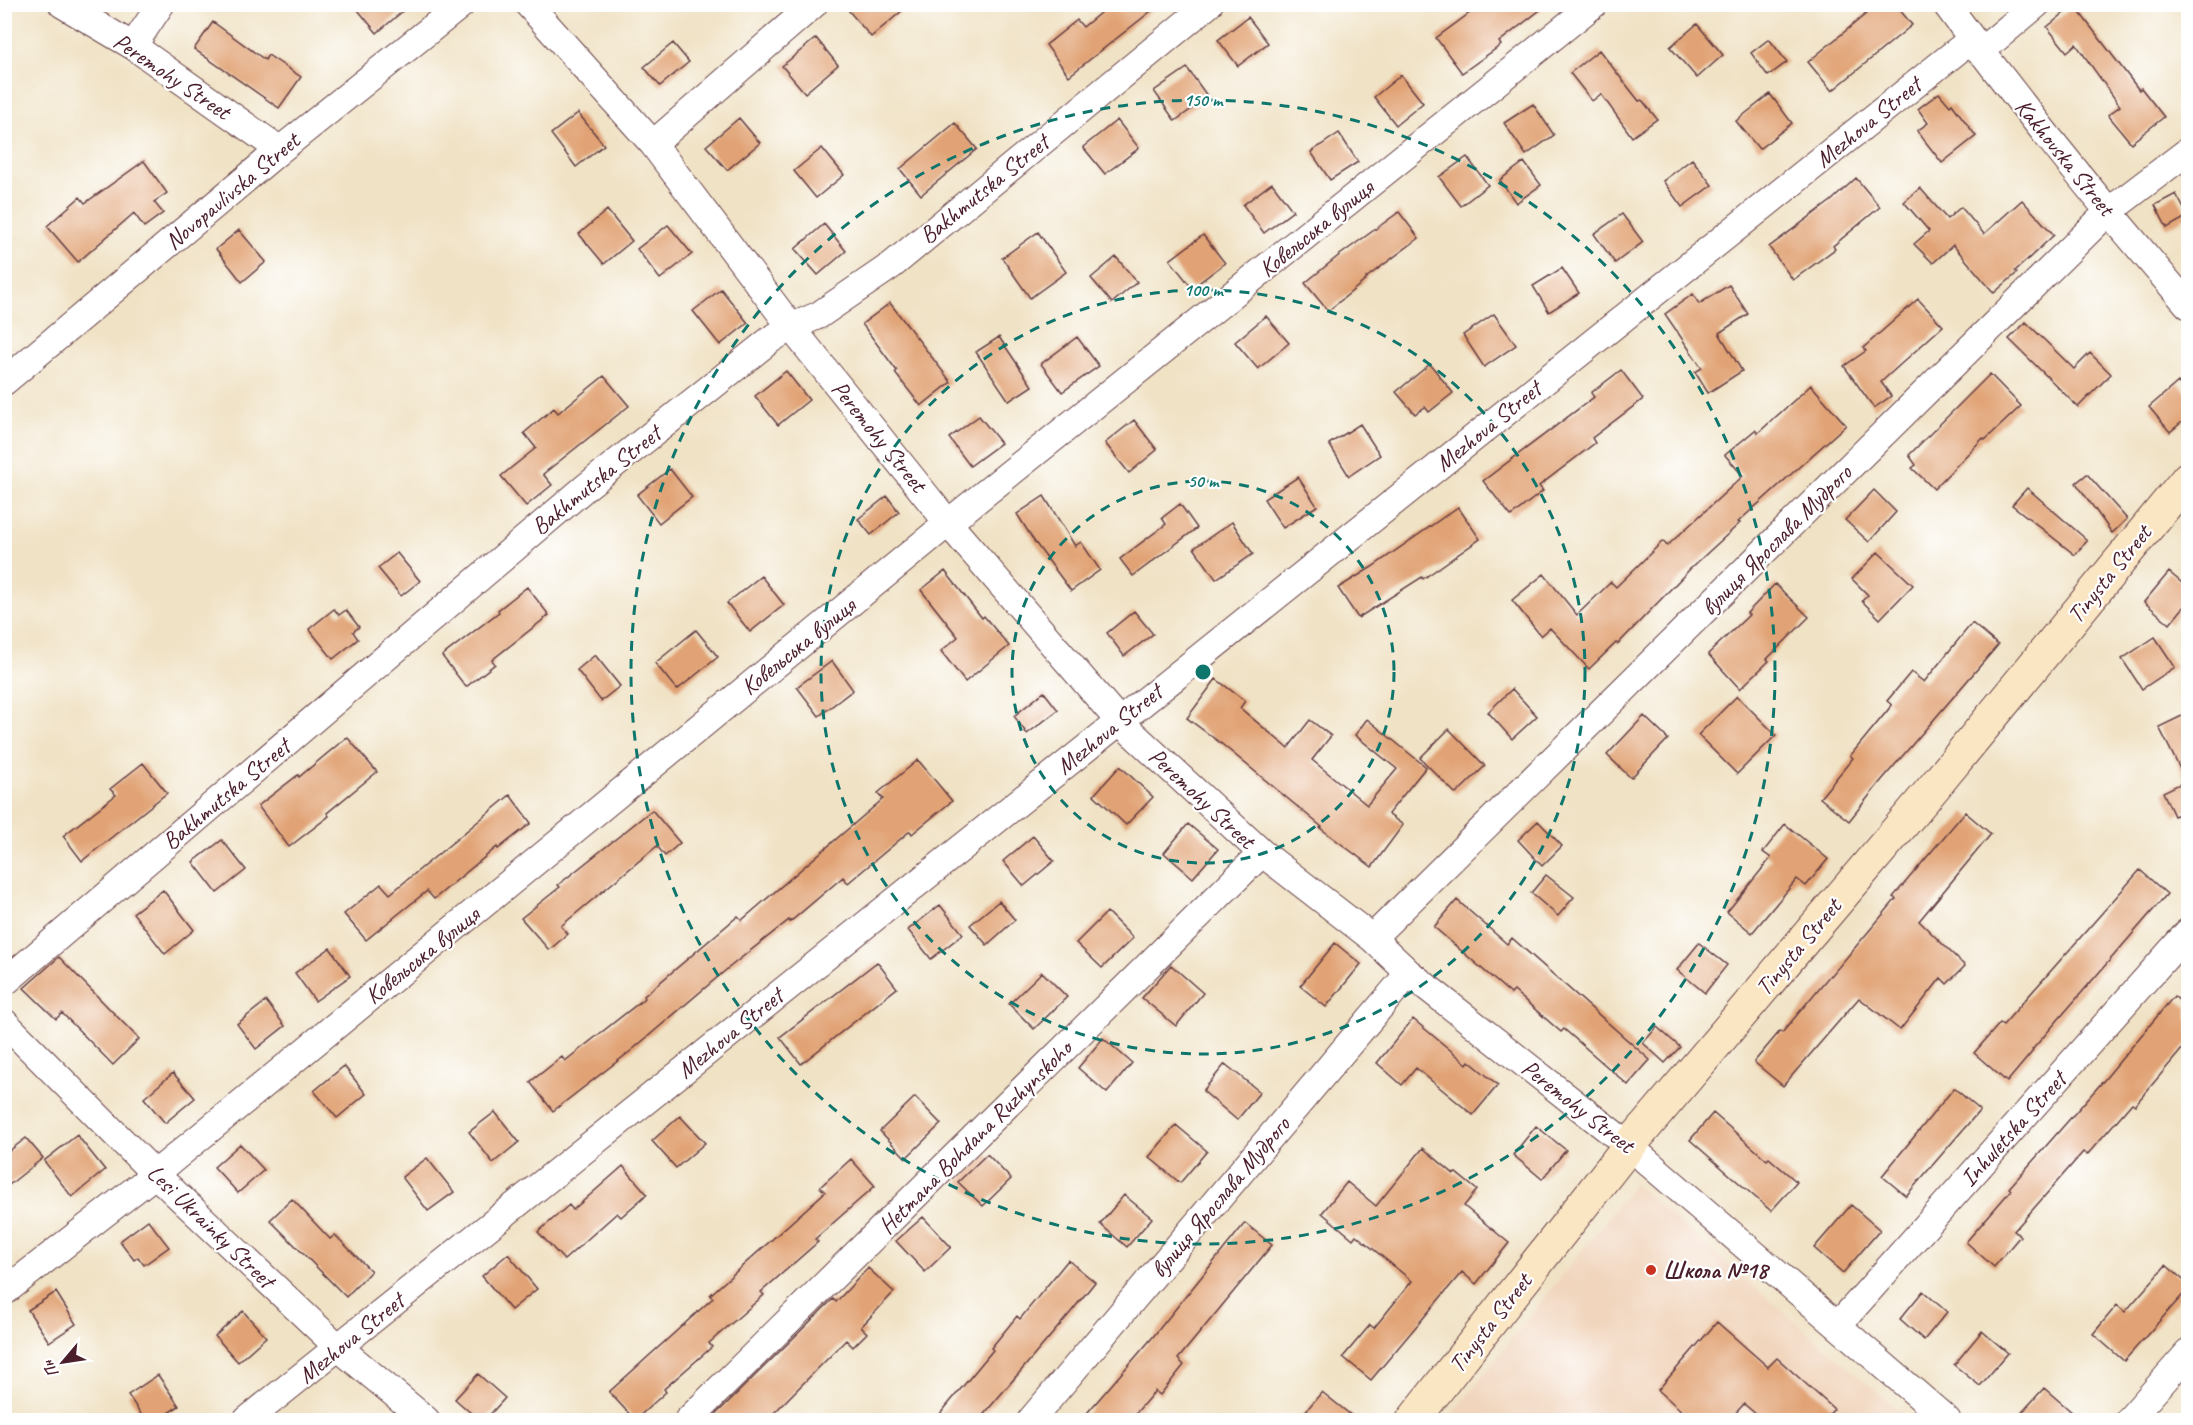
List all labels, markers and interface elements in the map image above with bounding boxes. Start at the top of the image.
street label: Peremohy Street [108,26,238,127]
street label: Mezhova Street [1809,68,1930,174]
text: 150 m [1184,89,1224,111]
street label: Kakhovska Street [2009,92,2123,223]
street label: Novopavlivska Street [158,125,307,256]
street label: Bakhmutska Street [913,126,1057,250]
street label: Ковельська вулиця [1253,171,1381,283]
text: 100 m [1184,279,1224,301]
street label: Mezhova Street [1429,372,1550,478]
street label: Peremohy Street [825,374,934,499]
street label: Bakhmutska Street [525,417,669,541]
street label: вулиця Ярослава Мудрого [1694,457,1859,622]
text: 50 m [1188,470,1220,492]
street label: Tinysta Street [2060,517,2159,629]
street label: Ковельська вулиця [735,589,863,701]
centre of rings [1193,662,1213,682]
street label: Mezhova Street [1050,675,1171,781]
street label: Bakhmutska Street [156,730,298,856]
street label: Peremohy Street [1142,741,1263,856]
street label: Tinysta Street [1749,891,1849,1002]
street label: Ковельська вулиця [359,898,487,1010]
street label: Mezhova Street [671,979,792,1085]
street label: Hetmana Bohdana Ruzhynskoho [872,1032,1080,1240]
street label: Peremohy Street [1516,1053,1642,1161]
street label: Inhuletska Street [1953,1063,2075,1193]
street label: вулиця Ярослава Мудрого [1144,1109,1297,1284]
street label: Lesi Ukrainky Street [141,1158,283,1296]
place label: Школа №18 [1663,1255,1771,1285]
marker: Школа №18 [1644,1263,1658,1277]
street label: Tinysta Street [1442,1266,1539,1379]
street label: Mezhova Street [292,1284,413,1390]
north arrow [33,1332,93,1392]
text: Пн [38,1356,64,1381]

